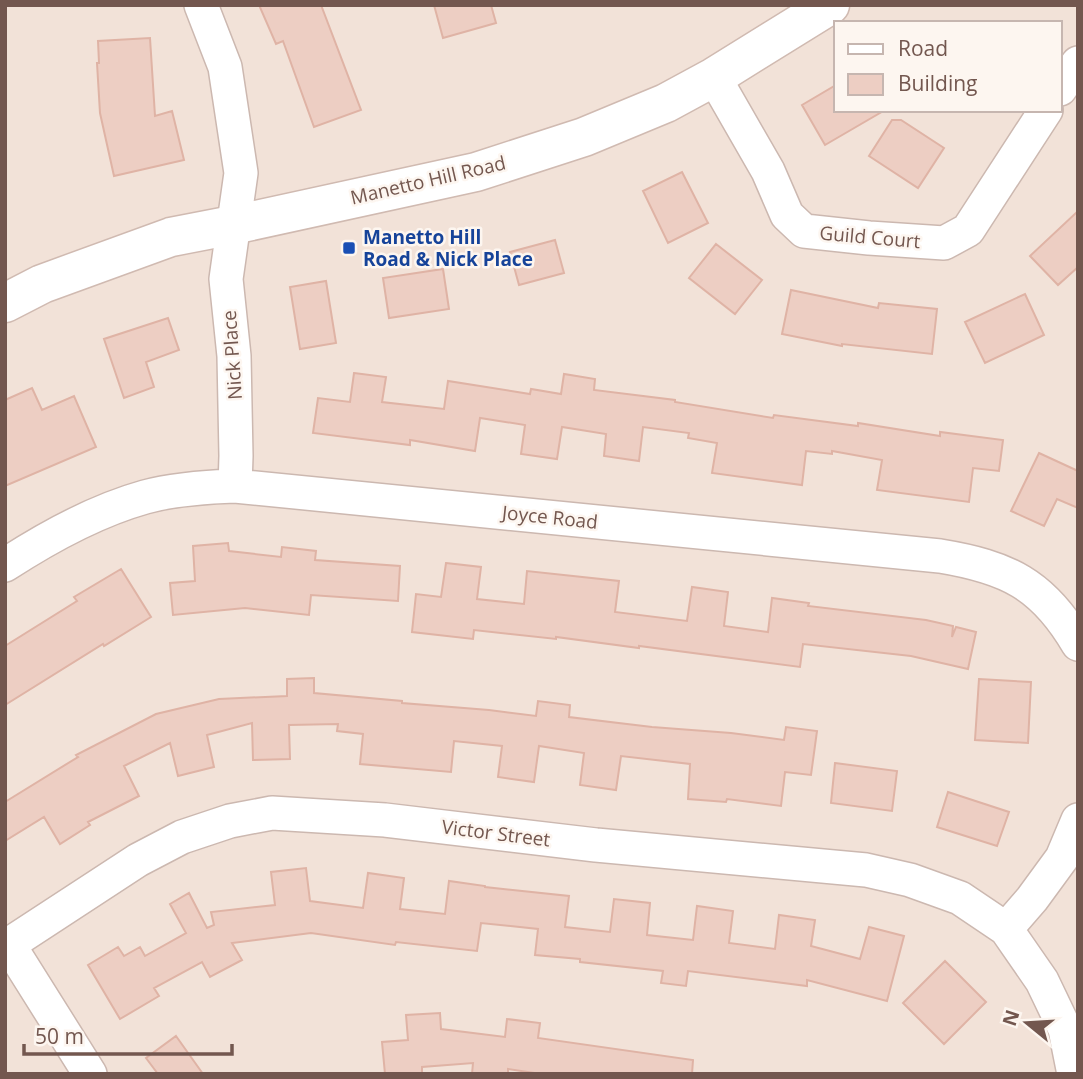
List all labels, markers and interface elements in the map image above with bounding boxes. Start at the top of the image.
legend [834,21,1062,112]
text: Road [898,34,948,62]
text: Building [898,69,977,97]
street label: Manetto Hill Road [348,149,508,211]
street label: Guild Court [818,220,922,254]
place label: Manetto Hill Road & Nick Place [363,224,533,272]
marker: Manetto Hill Road & Nick Place [341,240,357,256]
street label: Nick Place [216,309,248,401]
street label: Joyce Road [499,499,599,535]
street label: Victor Street [440,813,552,853]
north arrow [992,988,1062,1058]
text: N [996,1006,1026,1029]
scale bar [24,1012,233,1056]
text: 50 m [35,1022,84,1050]

